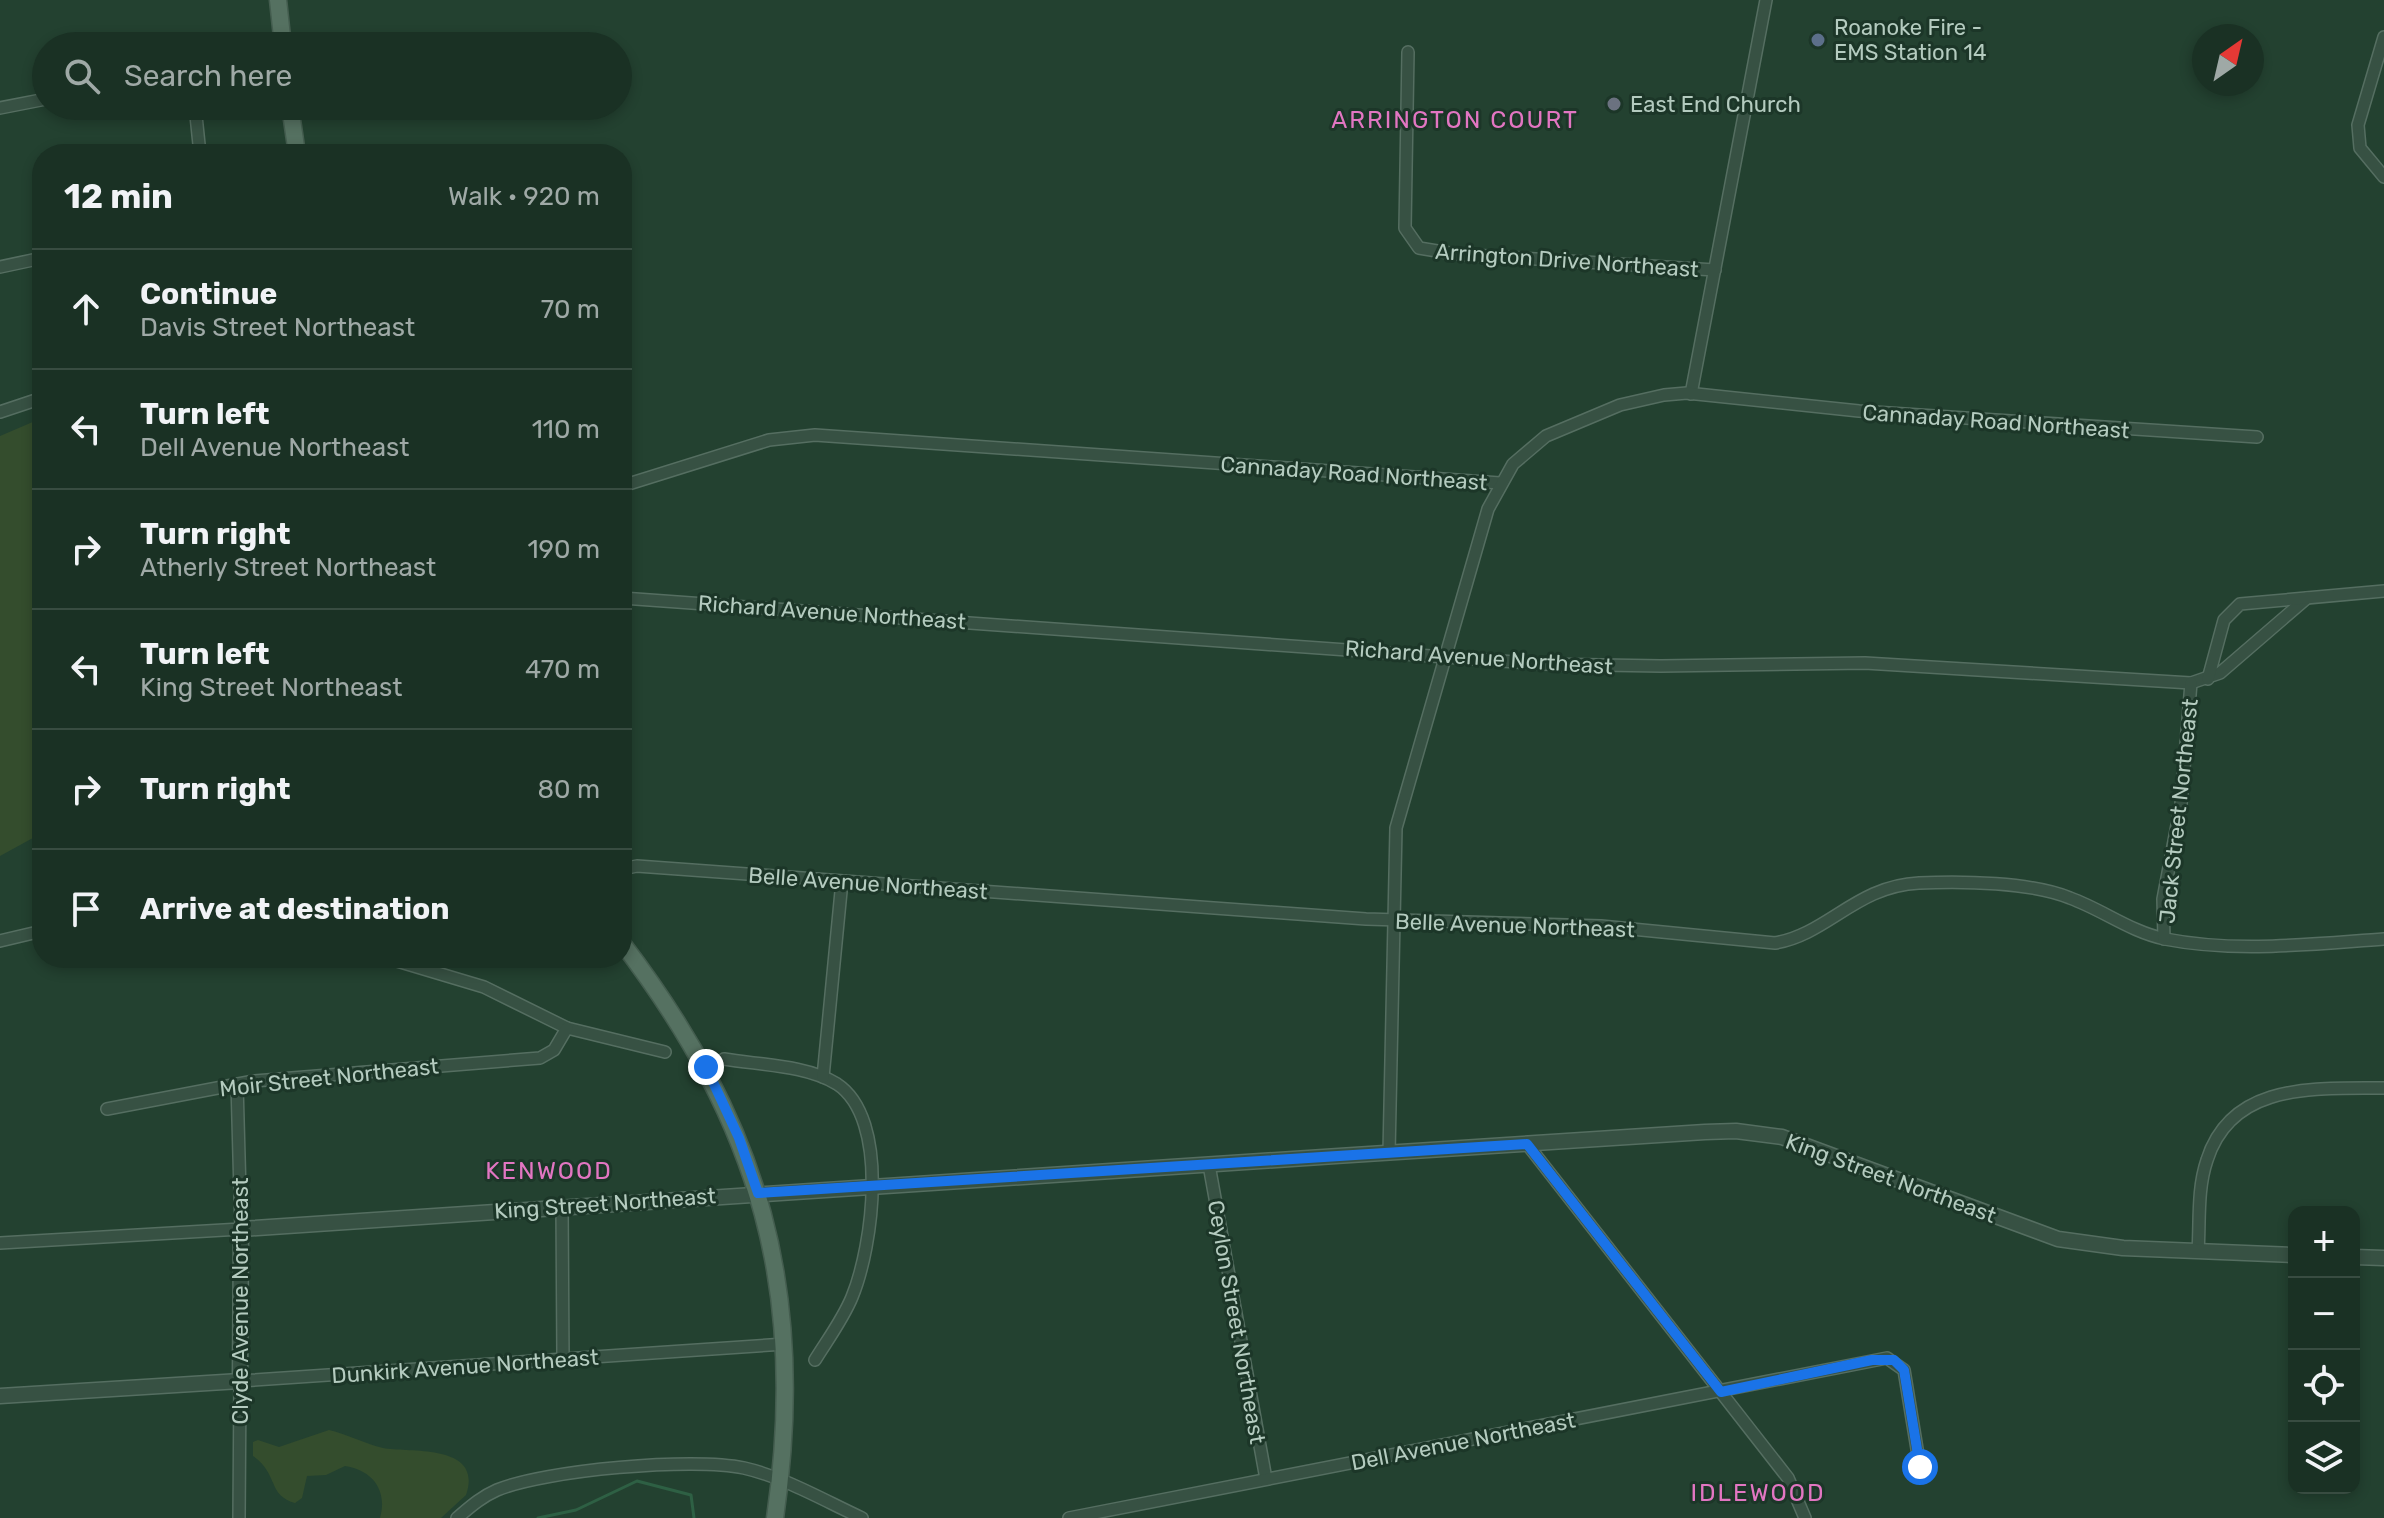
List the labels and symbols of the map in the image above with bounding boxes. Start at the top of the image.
place label: Roanoke Fire - EMS Station 14 [1834,14,1987,66]
north arrow [2192,24,2264,96]
marker: Roanoke Fire - EMS Station 14 [1809,31,1827,49]
place label: East End Church [1630,91,1801,118]
marker: East End Church [1605,95,1623,113]
district label: ARRINGTON COURT [1331,106,1579,134]
street label: Arrington Drive Northeast [1434,238,1700,283]
street label: Cannaday Road Northeast [1862,399,2131,444]
street label: Cannaday Road Northeast [1220,451,1489,496]
street label: Richard Avenue Northeast [697,590,967,635]
street label: Richard Avenue Northeast [1344,635,1614,680]
street label: Jack Street Northeast [2153,697,2204,925]
street label: Belle Avenue Northeast [747,862,989,905]
street label: Belle Avenue Northeast [1395,908,1636,943]
route end [688,1049,724,1085]
street label: Moir Street Northeast [218,1053,440,1102]
street label: King Street Northeast [1782,1128,2000,1229]
district label: KENWOOD [485,1157,613,1185]
street label: Clyde Avenue Northeast [227,1177,254,1424]
street label: King Street Northeast [493,1182,717,1225]
street label: Ceylon Street Northeast [1202,1198,1271,1446]
street label: Dunkirk Avenue Northeast [331,1344,600,1389]
street label: Dell Avenue Northeast [1349,1406,1578,1476]
route start [1902,1449,1938,1485]
district label: IDLEWOOD [1690,1479,1826,1507]

